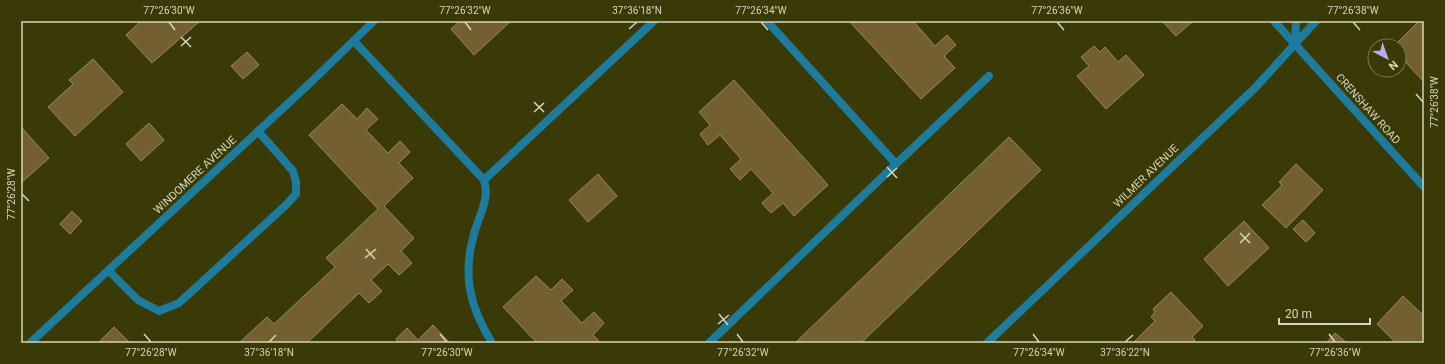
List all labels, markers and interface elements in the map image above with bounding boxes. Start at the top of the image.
text: 77°26'30"W [143,5,195,16]
text: 77°26'32"W [439,5,491,16]
text: 37°36'18"N [612,5,662,16]
text: 77°26'34"W [735,5,787,16]
text: 77°26'36"W [1031,5,1083,16]
text: 77°26'38"W [1327,5,1379,16]
north arrow [1367,38,1407,78]
text: N [1386,58,1400,73]
street label: CRENSHAW ROAD [1333,71,1403,147]
text: 77°26'38"W [1429,76,1440,128]
street label: WINDOMERE AVENUE [151,133,239,217]
street label: WILMER AVENUE [1111,142,1181,210]
text: 77°26'28"W [6,168,17,220]
scale bar [1279,300,1370,326]
text: 20 m [1285,307,1312,321]
text: 77°26'28"W [125,347,177,358]
text: 37°36'18"N [244,347,294,358]
text: 77°26'30"W [421,347,473,358]
text: 77°26'32"W [717,347,769,358]
text: 77°26'34"W [1013,347,1065,358]
text: 37°36'22"N [1100,347,1150,358]
text: 77°26'36"W [1309,347,1361,358]

